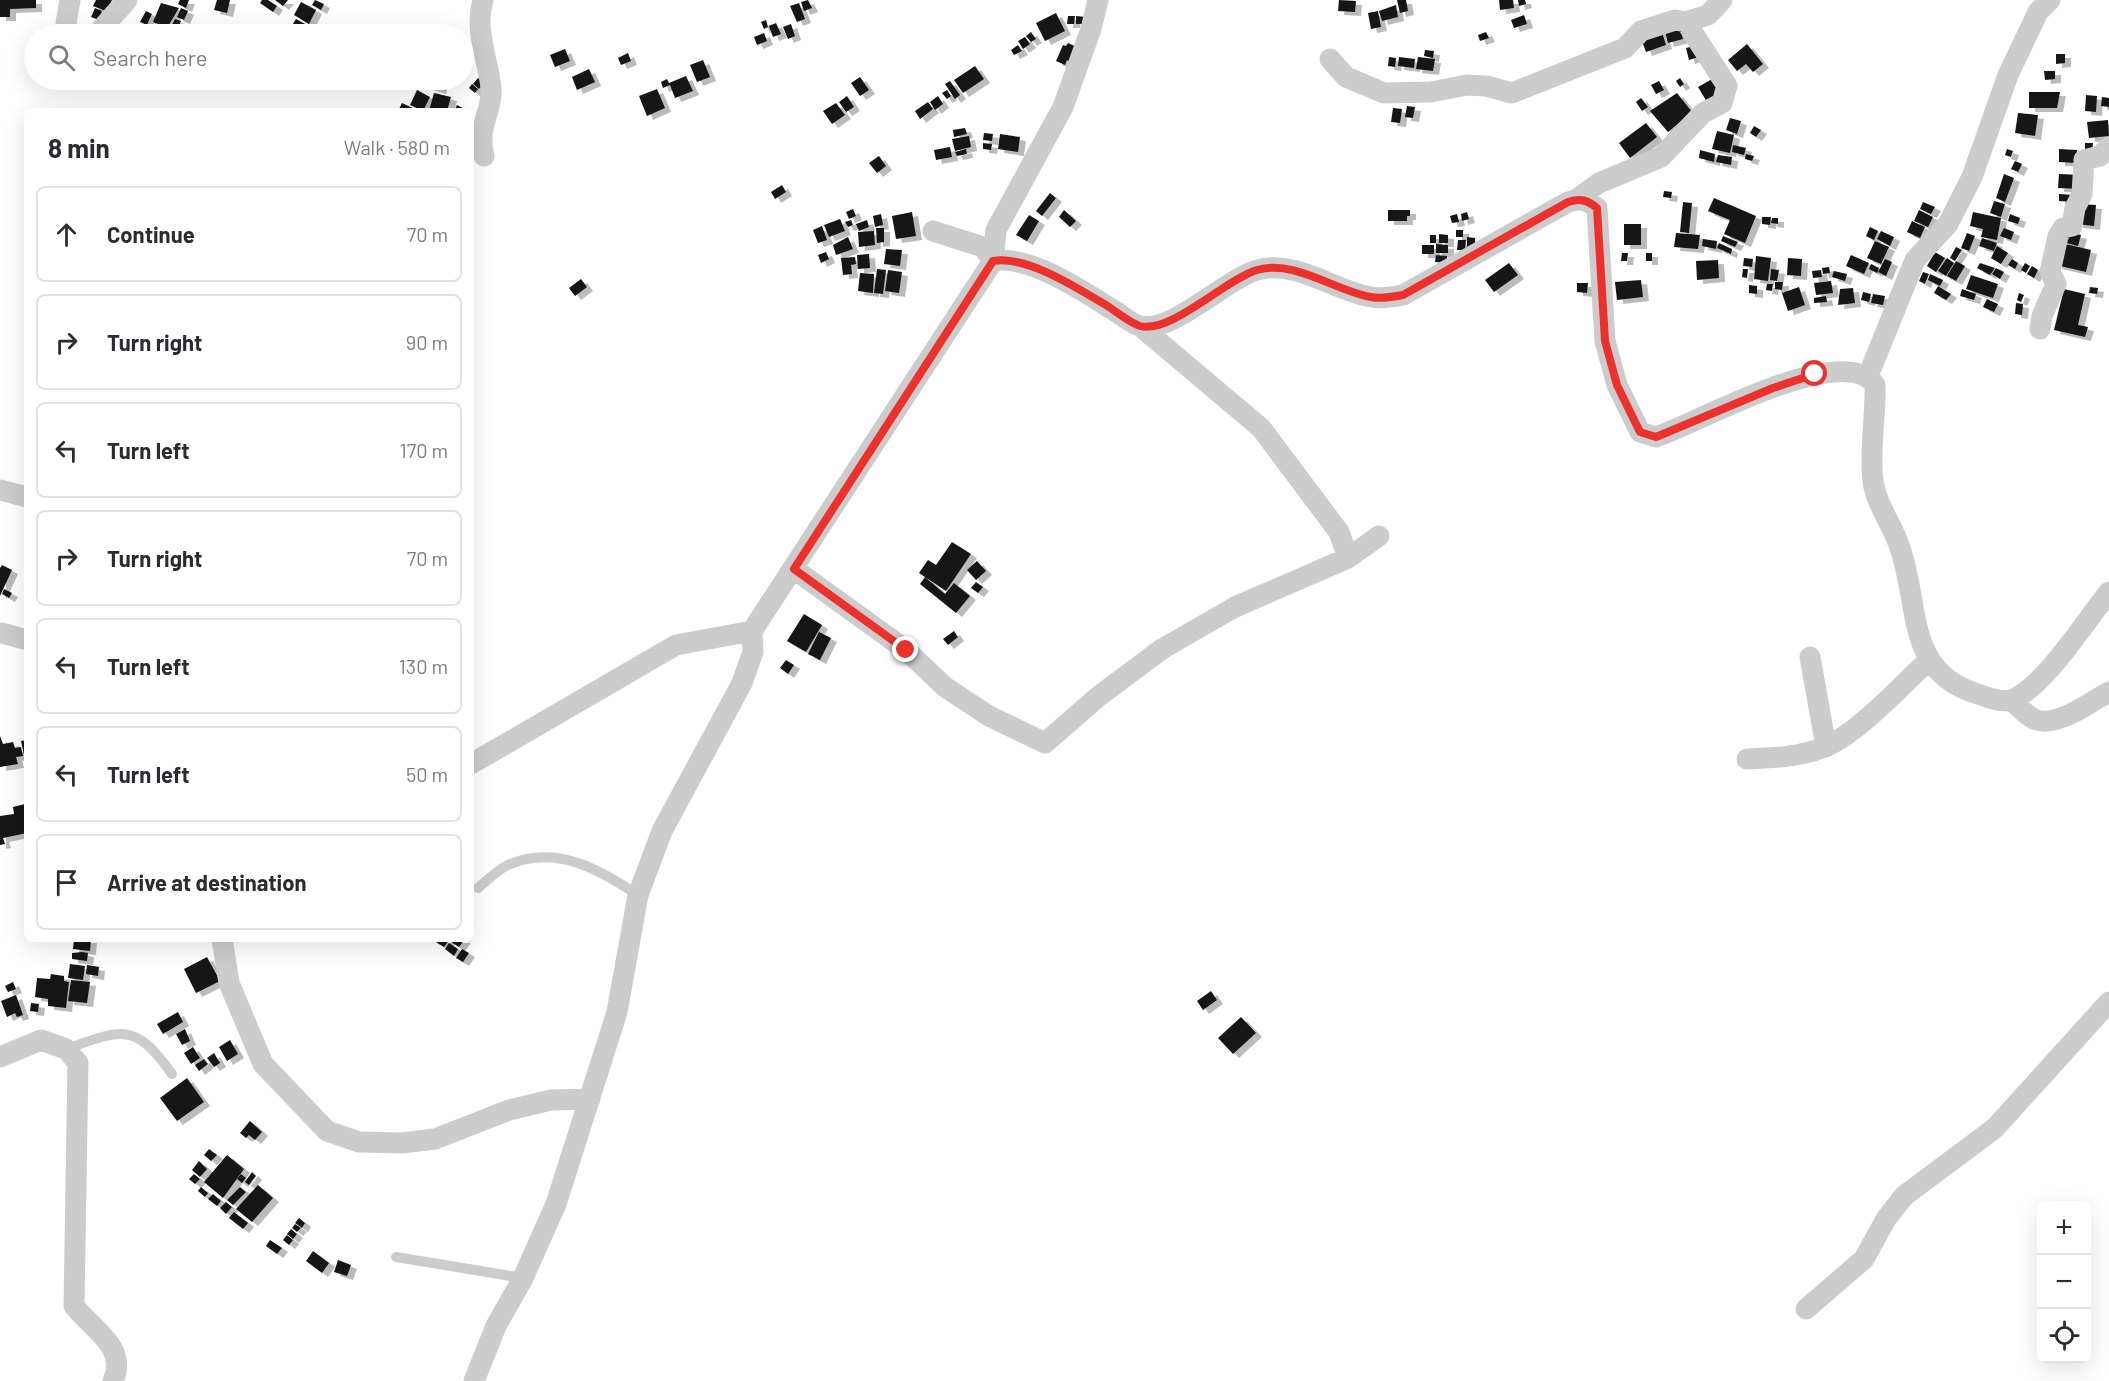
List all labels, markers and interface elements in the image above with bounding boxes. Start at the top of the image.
search box [24,24,474,90]
icon: search [45,41,78,74]
text: Search here [93,44,207,70]
text: 8 min [48,132,110,163]
text: Walk · 580 m [344,135,450,159]
icon: ahead [50,218,83,251]
text: Continue [107,221,195,247]
text: 70 m [407,222,448,246]
icon: right [50,326,83,359]
text: Turn right [107,329,202,355]
text: 90 m [406,330,448,354]
route start [1801,360,1827,386]
icon: left [50,434,83,467]
text: Turn left [107,437,190,463]
text: 170 m [400,438,448,462]
icon: right [50,542,83,575]
text: Turn right [107,545,202,571]
text: 70 m [407,546,448,570]
route end [892,636,918,662]
icon: left [50,650,83,683]
text: Turn left [107,653,190,679]
text: 130 m [399,654,448,678]
icon: left [50,758,83,791]
text: Turn left [107,761,190,787]
text: 50 m [406,762,448,786]
icon: arrive [50,866,83,899]
text: Arrive at destination [107,869,306,895]
map controls [2037,1201,2091,1363]
button: + [2037,1201,2091,1255]
button: − [2037,1255,2091,1309]
button: locate [2037,1309,2091,1363]

